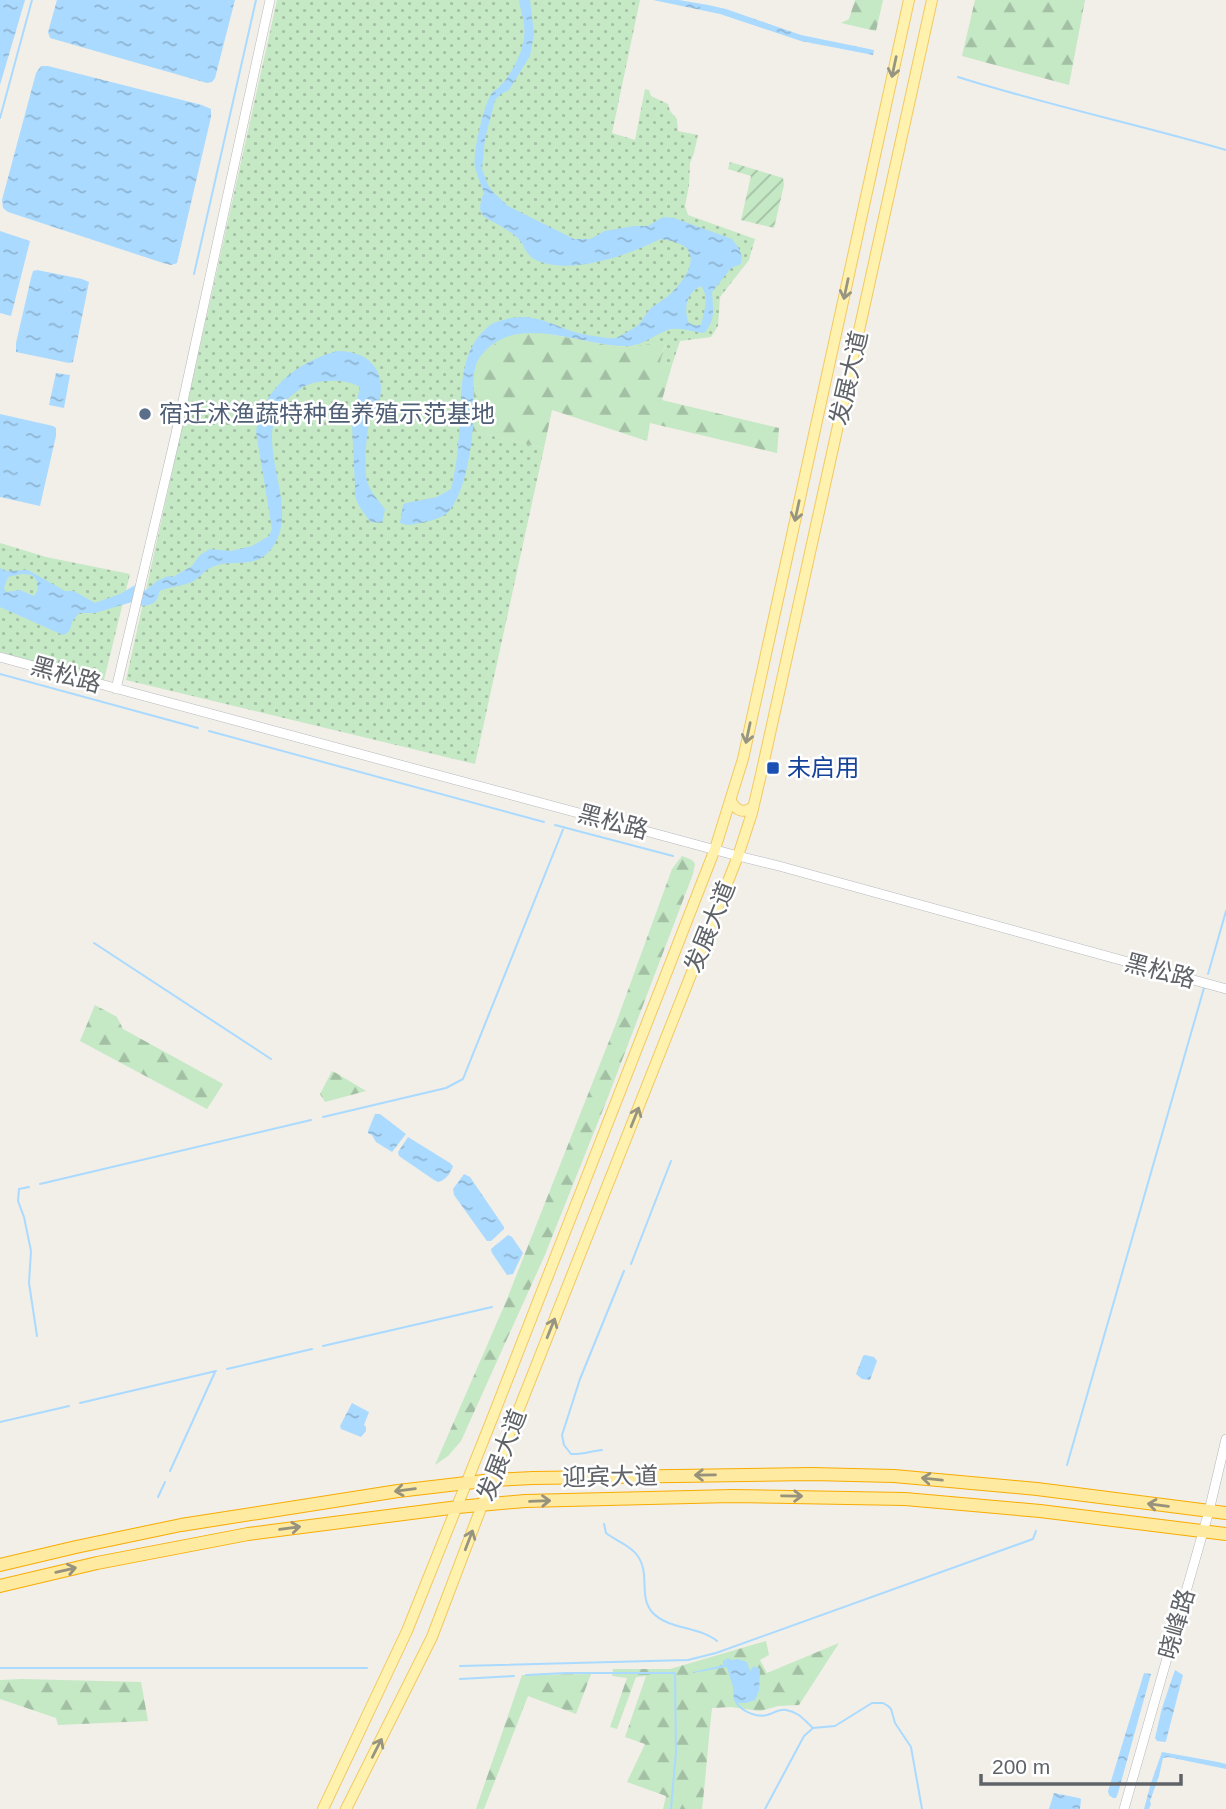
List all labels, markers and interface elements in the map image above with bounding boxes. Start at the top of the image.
one-way arrow [887,55,901,78]
one-way arrow [839,277,852,300]
street label: 发展大道 [825,328,872,428]
place label: 宿迁沭渔蔬特种鱼养殖示范基地 [159,400,495,427]
marker: 宿迁沭渔蔬特种鱼养殖示范基地 [137,406,153,422]
one-way arrow [790,499,803,522]
street label: 黑松路 [28,652,104,697]
one-way arrow [741,721,755,744]
place label: 未启用 [787,754,859,781]
marker: 未启用 [765,760,781,776]
street label: 黑松路 [575,799,651,844]
street label: 发展大道 [679,877,740,976]
street label: 黑松路 [1122,948,1198,993]
one-way arrow [629,1106,642,1128]
one-way arrow [546,1318,559,1340]
street label: 发展大道 [472,1405,531,1504]
street label: 迎宾大道 [562,1462,658,1491]
one-way arrow [694,1469,717,1482]
one-way arrow [921,1472,944,1485]
one-way arrow [394,1484,416,1497]
one-way arrow [780,1489,803,1503]
one-way arrow [528,1494,551,1507]
one-way arrow [1147,1498,1170,1511]
one-way arrow [278,1522,301,1535]
one-way arrow [464,1530,477,1552]
one-way arrow [54,1563,77,1576]
street label: 晓峰路 [1154,1586,1199,1662]
one-way arrow [370,1738,384,1759]
scale bar [981,1742,1180,1786]
text: 200 m [992,1755,1050,1778]

